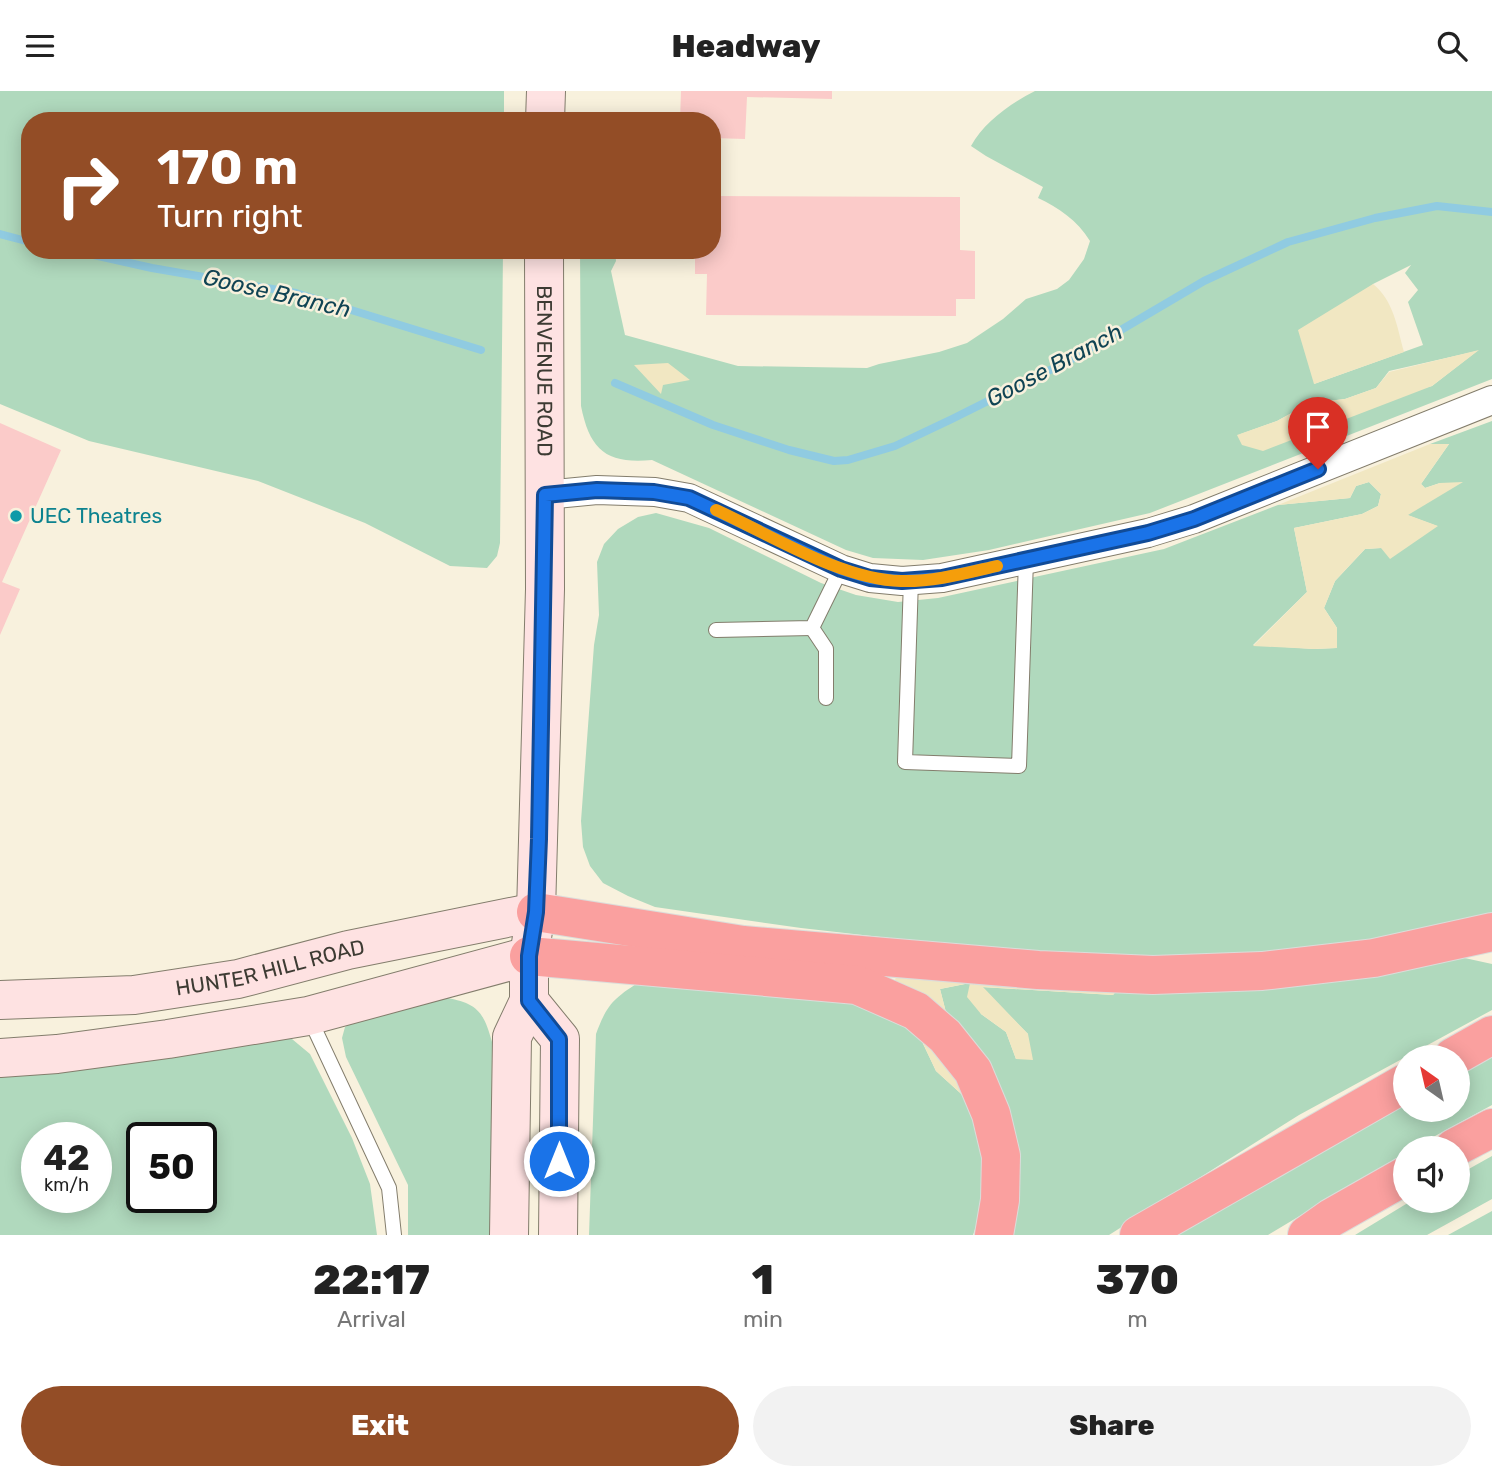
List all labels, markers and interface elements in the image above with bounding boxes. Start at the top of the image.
icon: menu [21,27,59,65]
text: Headway [671,27,821,65]
icon: search [1433,27,1471,65]
text: 170 m [157,138,298,196]
icon: right [42,140,133,231]
text: Turn right [157,197,302,235]
water label: Goose Branch [200,262,354,324]
street label: BENVENUE ROAD [532,285,558,457]
water label: Goose Branch [981,317,1127,413]
pin [1288,397,1348,469]
icon: arrive [1299,408,1337,446]
place label: UEC Theatres [30,503,162,528]
marker: UEC Theatres [8,508,24,524]
street label: HUNTER HILL ROAD [174,934,367,1000]
north arrow [1393,1045,1470,1122]
map controls [1393,1045,1470,1213]
speed limit sign: 50 [126,1122,217,1213]
position arrow [522,1124,596,1198]
button: sound [1393,1136,1470,1213]
text: 42 [43,1137,90,1179]
text: km/h [44,1174,89,1196]
text: 22:17 [313,1255,430,1305]
text: 1 [752,1255,774,1305]
text: 370 [1096,1255,1179,1305]
text: Arrival [337,1305,406,1333]
text: min [743,1305,783,1333]
text: m [1127,1305,1148,1333]
button: Exit [21,1386,739,1466]
button: Share [753,1386,1471,1466]

